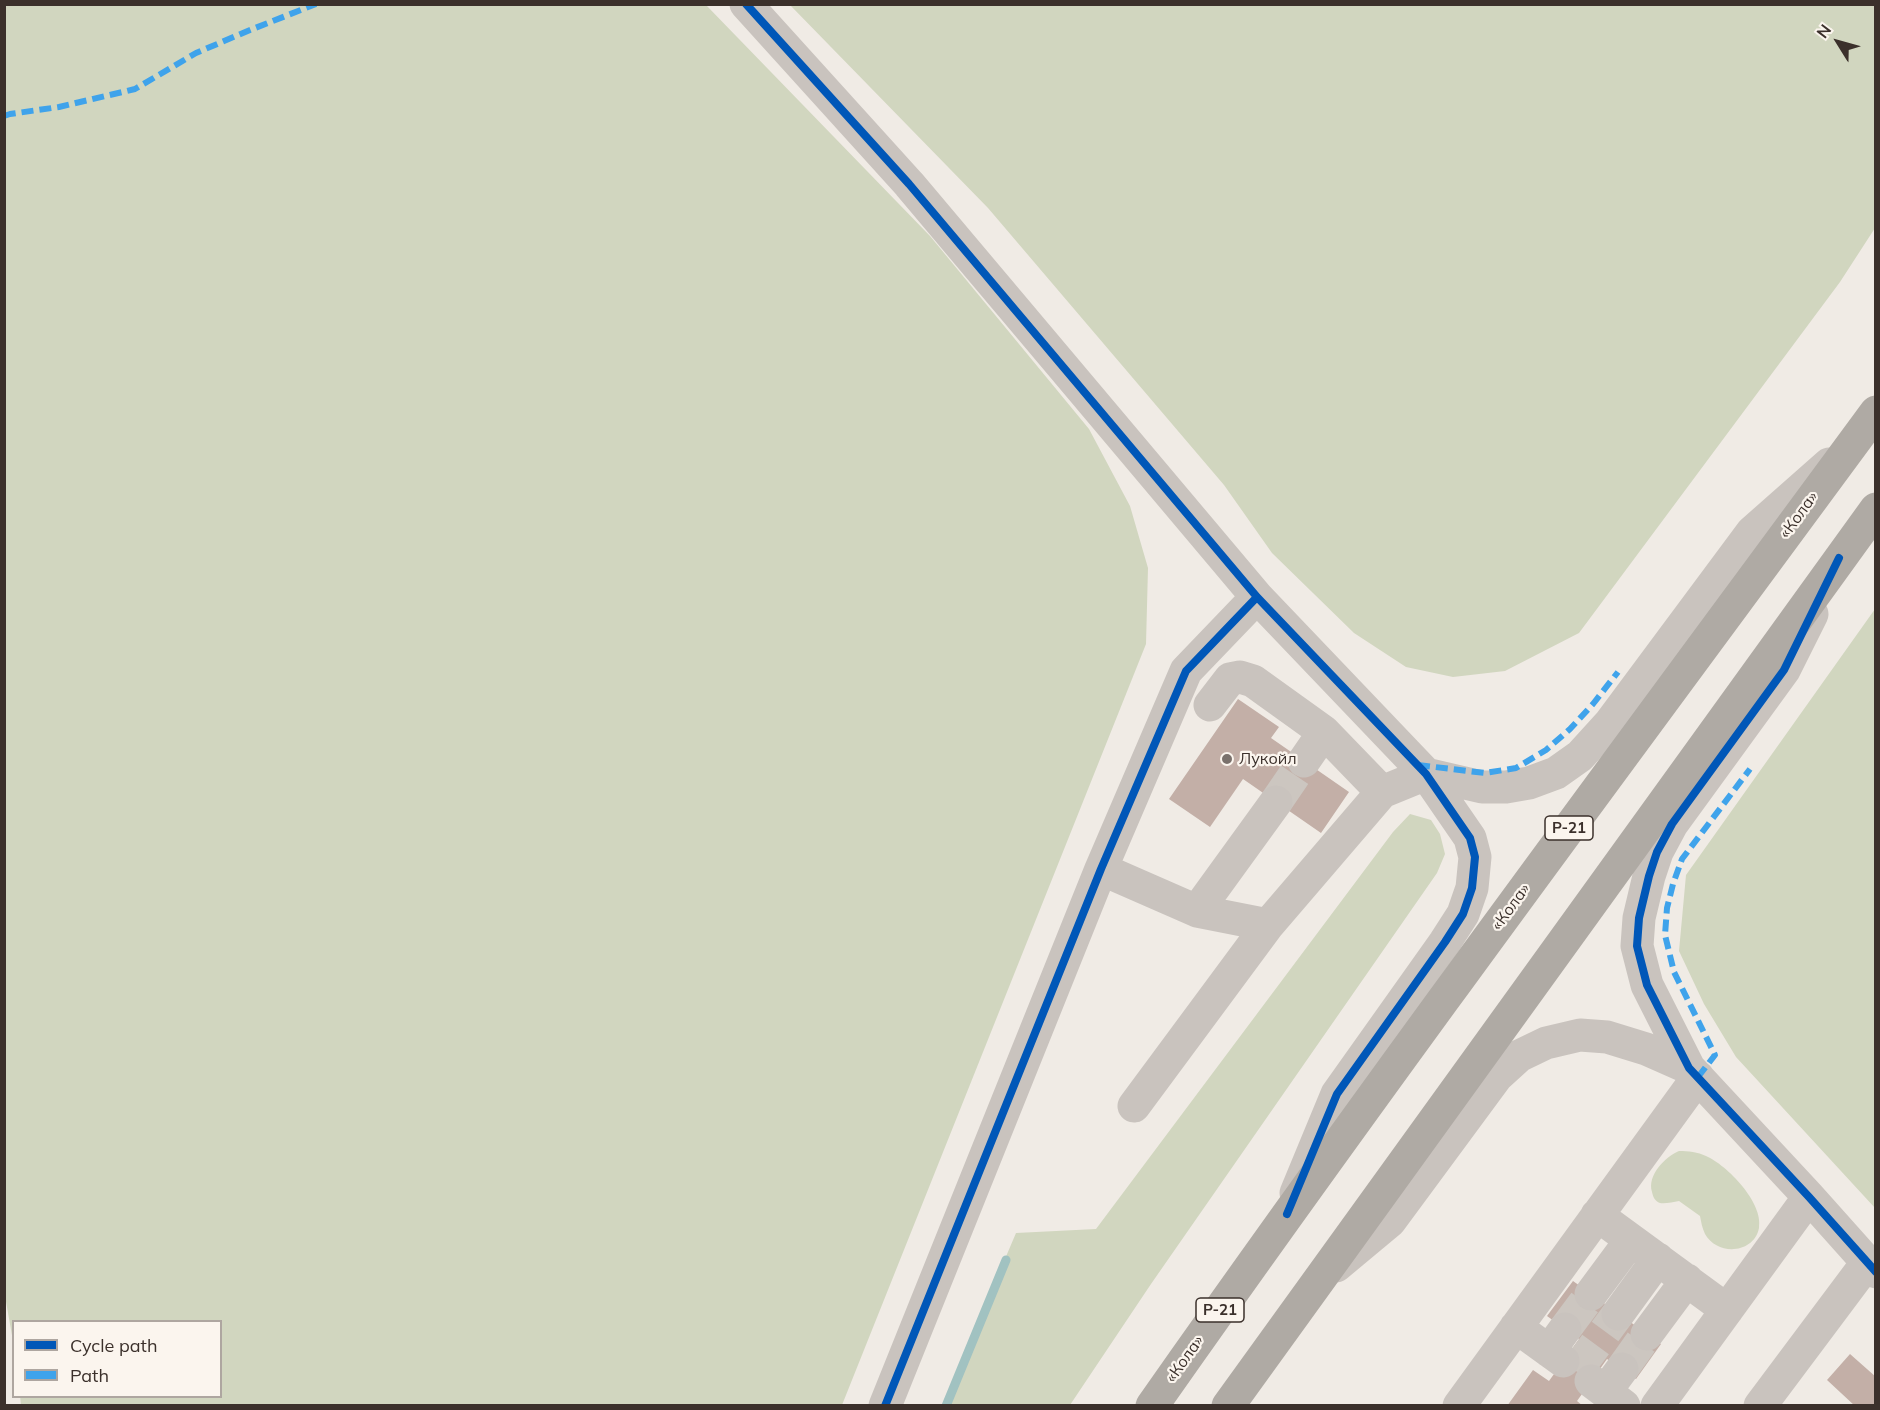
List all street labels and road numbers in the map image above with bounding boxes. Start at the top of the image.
street label: «Кола» [1776,488,1822,542]
road number: Р-21 [1545,816,1593,840]
street label: «Кола» [1488,880,1534,934]
road number: Р-21 [1196,1298,1244,1322]
street label: «Кола» [1162,1332,1208,1386]

